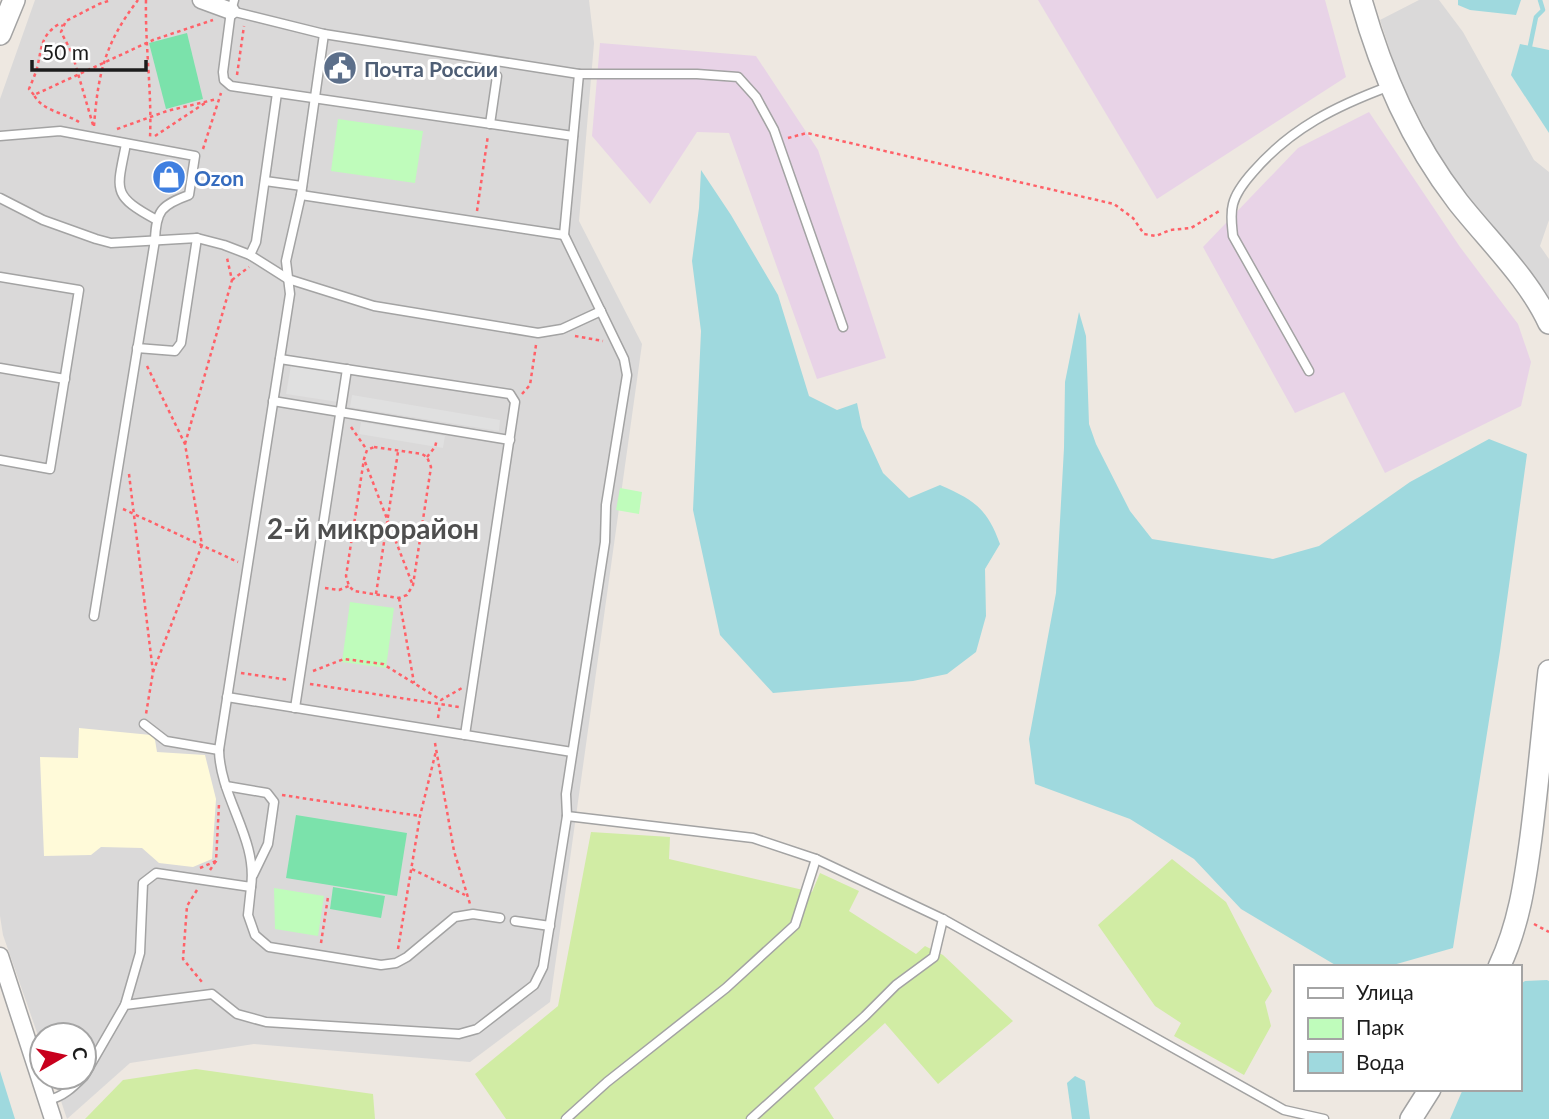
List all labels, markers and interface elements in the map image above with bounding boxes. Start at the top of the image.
scale bar [32,28,145,72]
text: 50 m [42,39,89,64]
public building icon: Почта России [321,49,359,87]
place label: Почта России [364,56,498,81]
shop icon: Ozon [150,158,188,196]
place label: Ozon [194,165,244,190]
district label: 2-й микрорайон [267,511,479,545]
legend [1294,965,1521,1091]
text: Улица [1356,979,1414,1004]
text: Парк [1356,1014,1404,1039]
north arrow [28,1021,98,1091]
text: С [68,1045,93,1062]
text: Вода [1356,1049,1404,1074]

